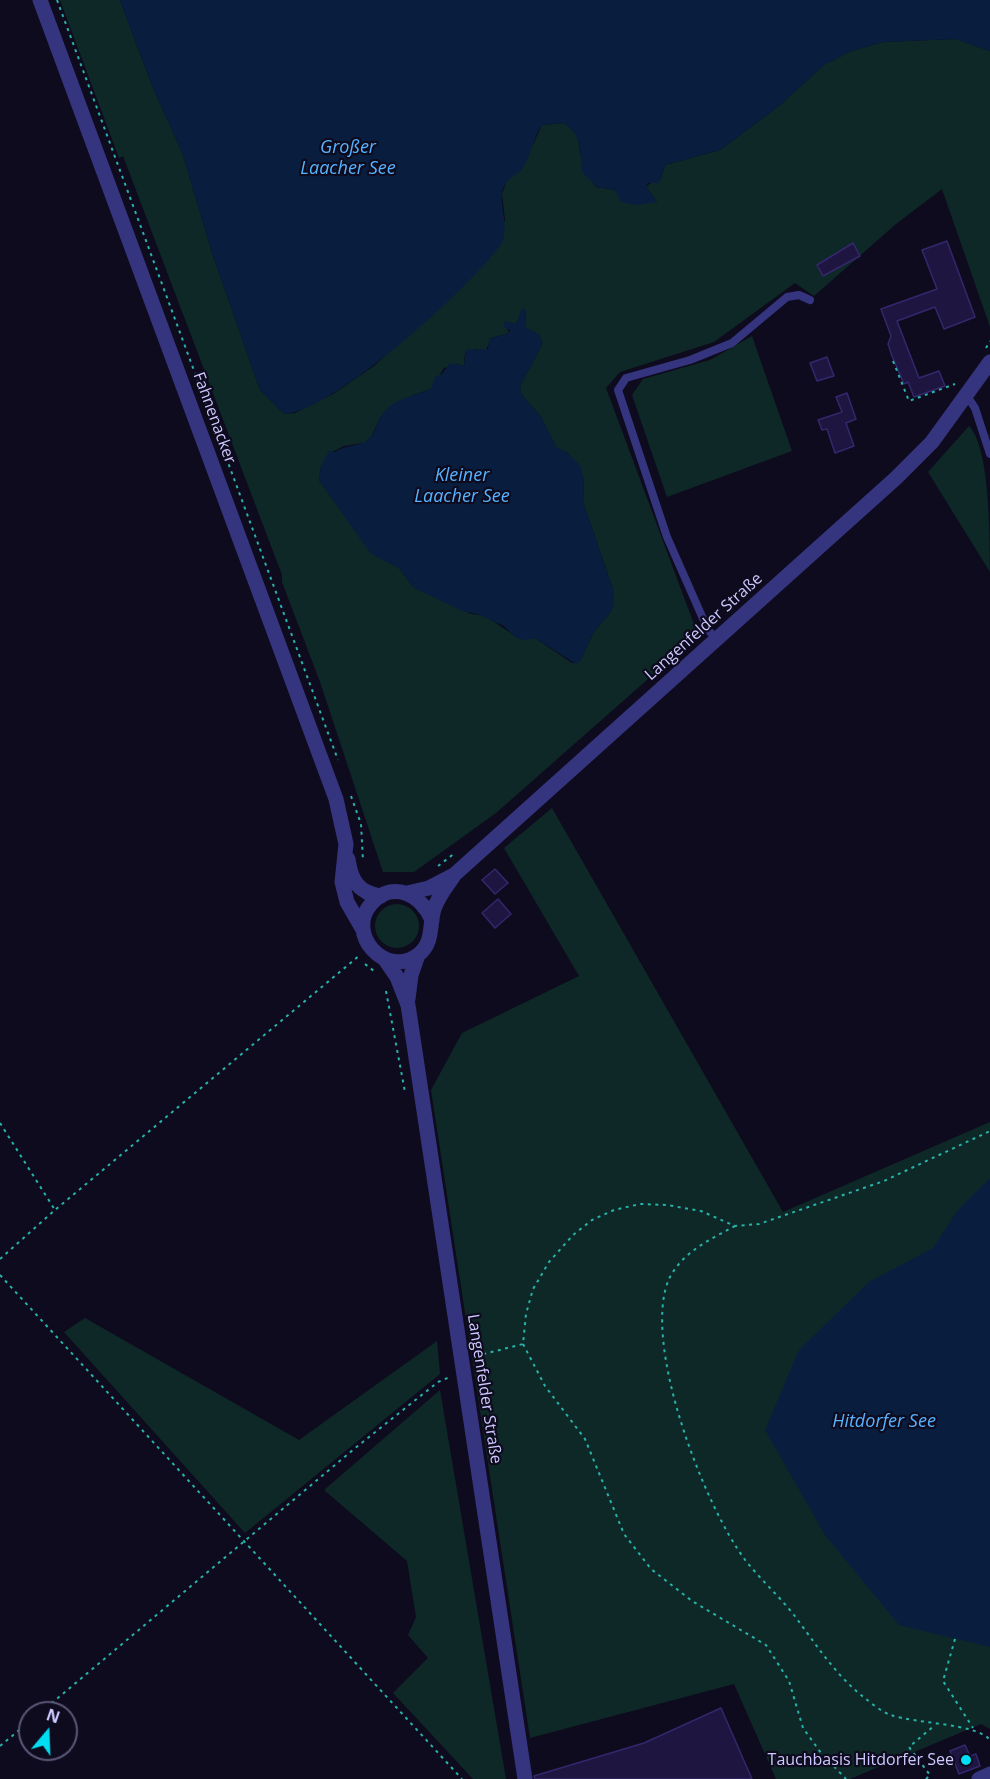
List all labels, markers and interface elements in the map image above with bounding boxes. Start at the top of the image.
water label: Großer Laacher See [300,137,396,180]
street label: Fahnenacker [189,370,239,466]
water label: Kleiner Laacher See [414,465,510,508]
street label: Langenfelder Straße [641,569,767,685]
street label: Langenfelder Straße [463,1313,505,1465]
water label: Hitdorfer See [832,1411,936,1433]
north arrow [18,1701,78,1761]
text: N [43,1703,63,1728]
place label: Tauchbasis Hitdorfer See [768,1750,954,1770]
marker: Tauchbasis Hitdorfer See [959,1753,973,1767]

